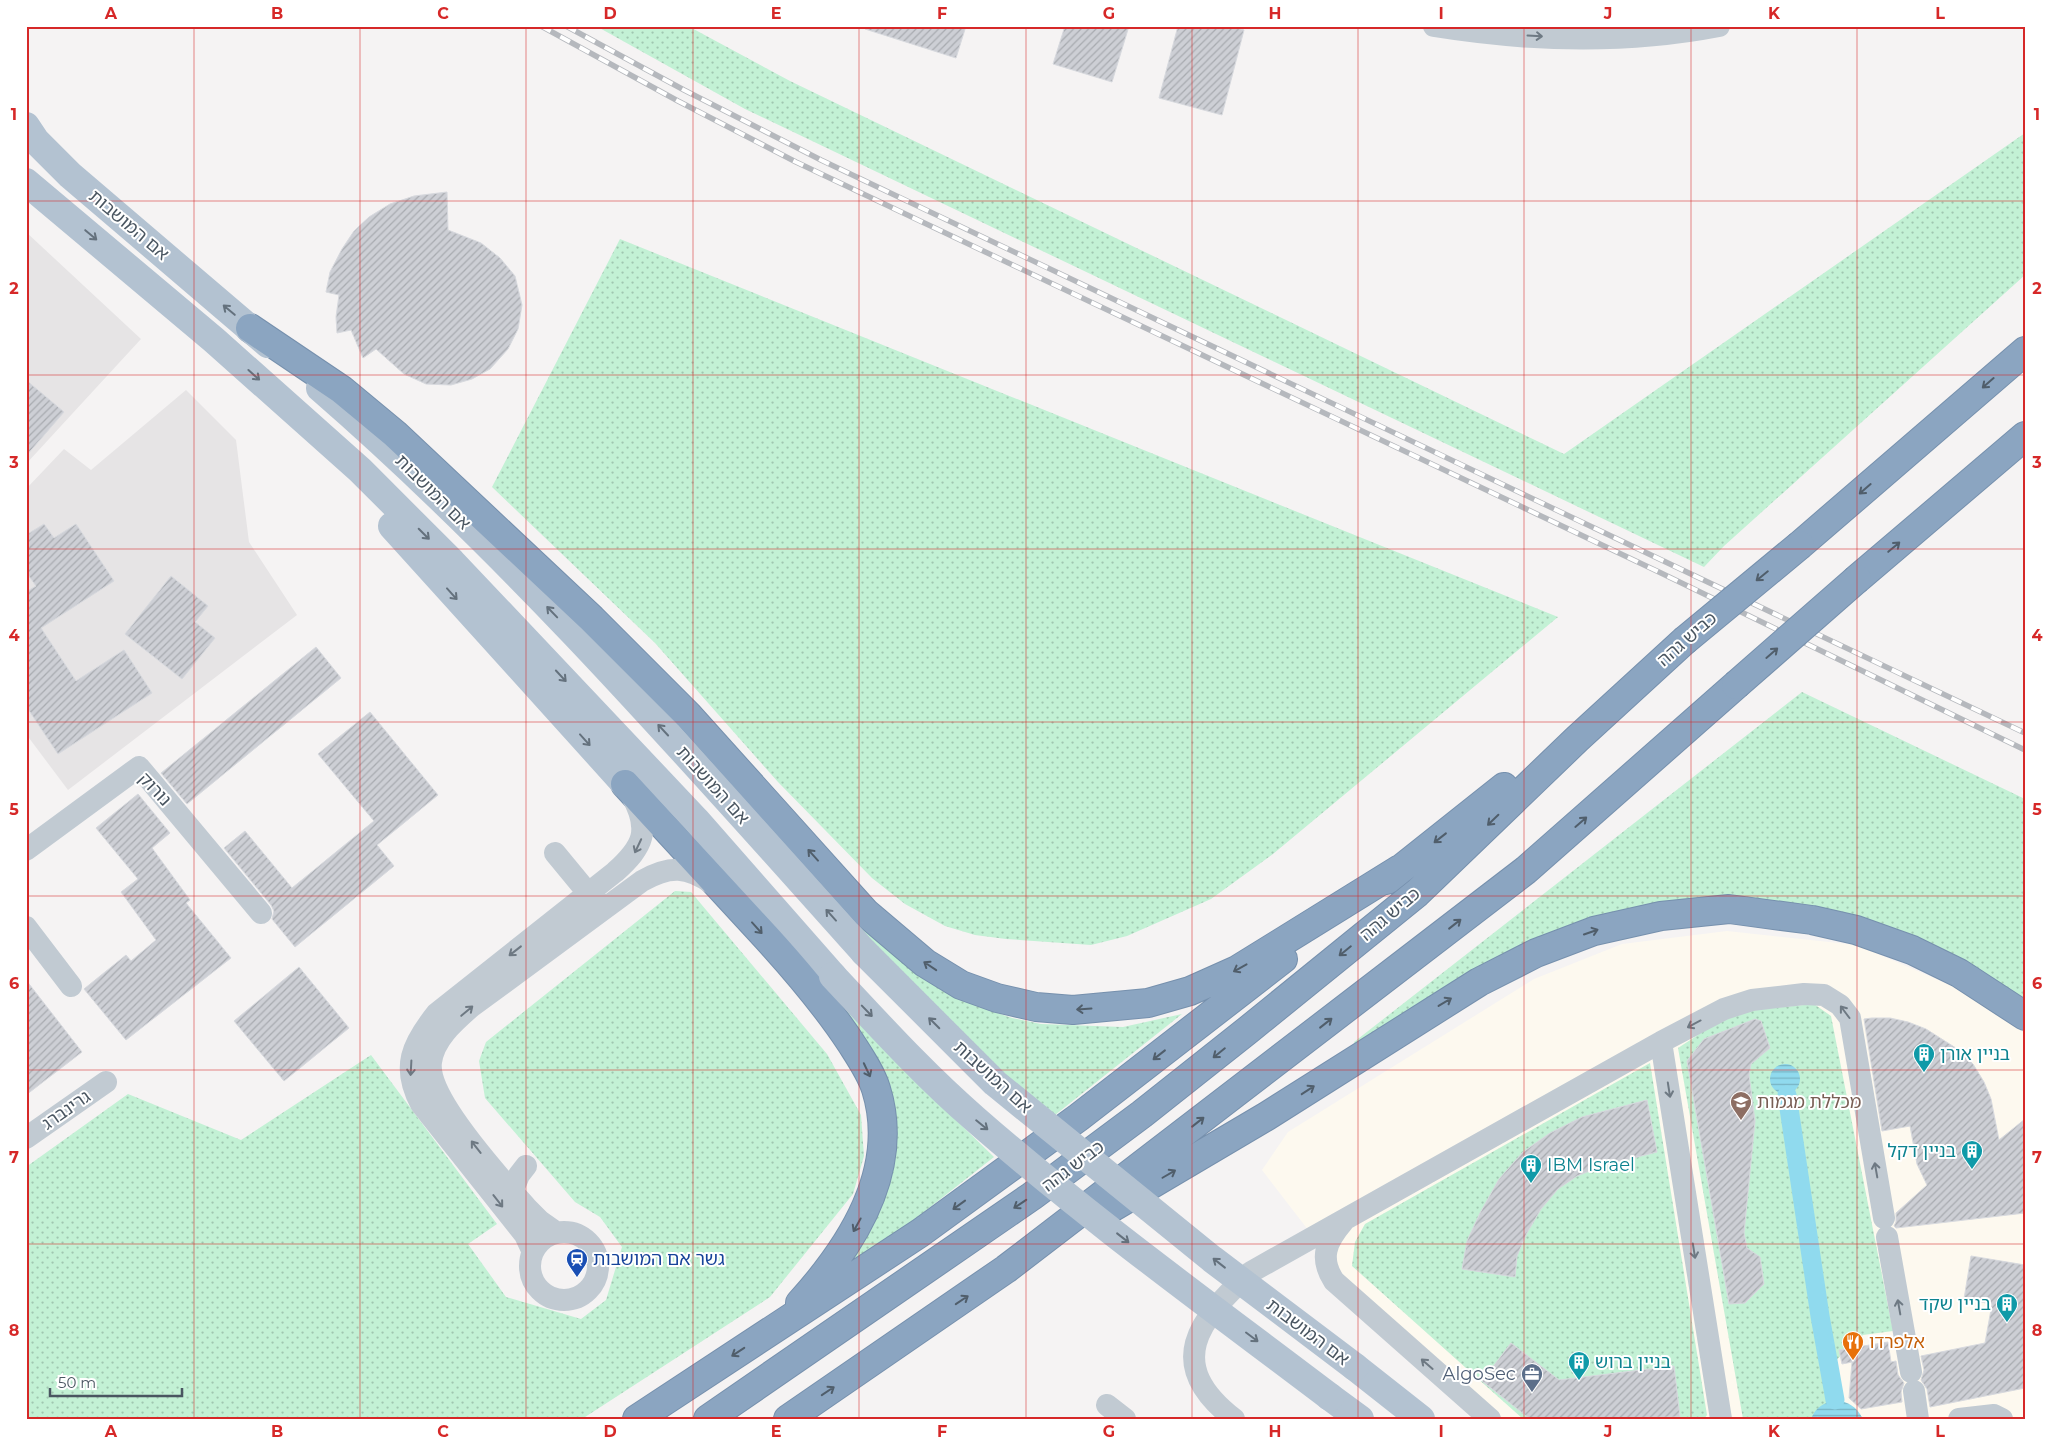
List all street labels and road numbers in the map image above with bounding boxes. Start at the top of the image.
street label: אם המושבות [84,185,174,265]
street label: אם המושבות [391,450,475,534]
street label: כביש גהה [1653,607,1721,671]
street label: אם המושבות [672,741,754,829]
street label: נורוק [134,768,176,810]
street label: כביש גהה [1355,882,1425,946]
street label: אם המושבות [949,1036,1037,1118]
street label: גרינברג [37,1085,95,1135]
street label: כביש גהה [1038,1136,1108,1196]
street label: אם המושבות [1262,1294,1354,1370]

